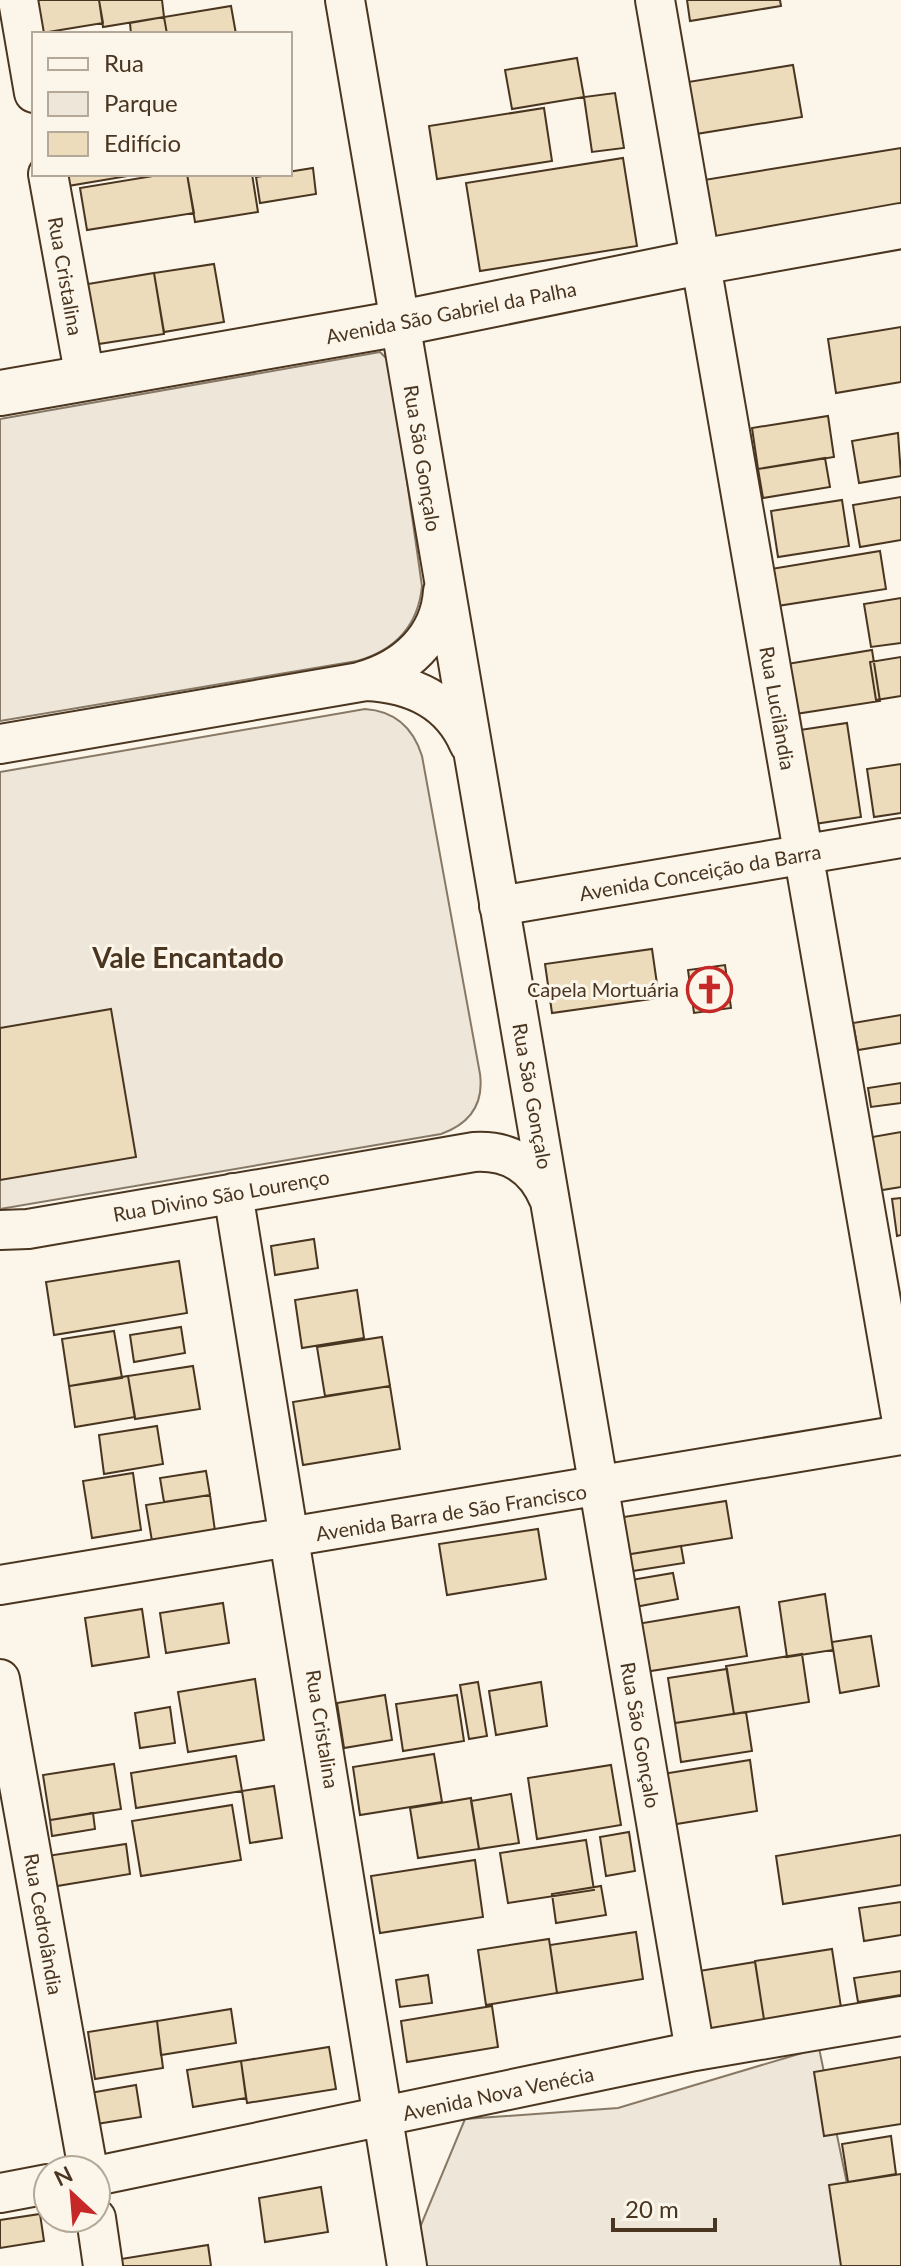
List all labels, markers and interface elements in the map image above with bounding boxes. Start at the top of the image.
legend [32,32,292,176]
text: Rua [104,48,144,77]
text: Parque [104,88,178,117]
text: Edifício [104,128,181,157]
street label: Rua Cristalina [44,215,88,337]
street label: Avenida São Gabriel da Palha [324,276,578,348]
street label: Rua São Gonçalo [400,383,446,533]
street label: Rua Lucilândia [755,644,801,772]
street label: Avenida Conceição da Barra [577,839,823,905]
district label: Vale Encantado [91,940,284,974]
church icon: Capela Mortuária [686,965,734,1013]
place label: Capela Mortuária [527,977,679,1001]
street label: Rua São Gonçalo [508,1021,558,1171]
street label: Rua Divino São Lourenço [111,1164,331,1226]
street label: Avenida Barra de São Francisco [314,1479,588,1545]
street label: Rua São Gonçalo [616,1660,666,1810]
street label: Rua Cristalina [302,1668,344,1790]
street label: Rua Cedrolândia [20,1851,68,1997]
street label: Avenida Nova Venécia [400,2061,596,2125]
north arrow [32,2154,112,2234]
text: N [49,2160,77,2191]
scale bar [613,2182,715,2232]
text: 20 m [625,2194,679,2223]

